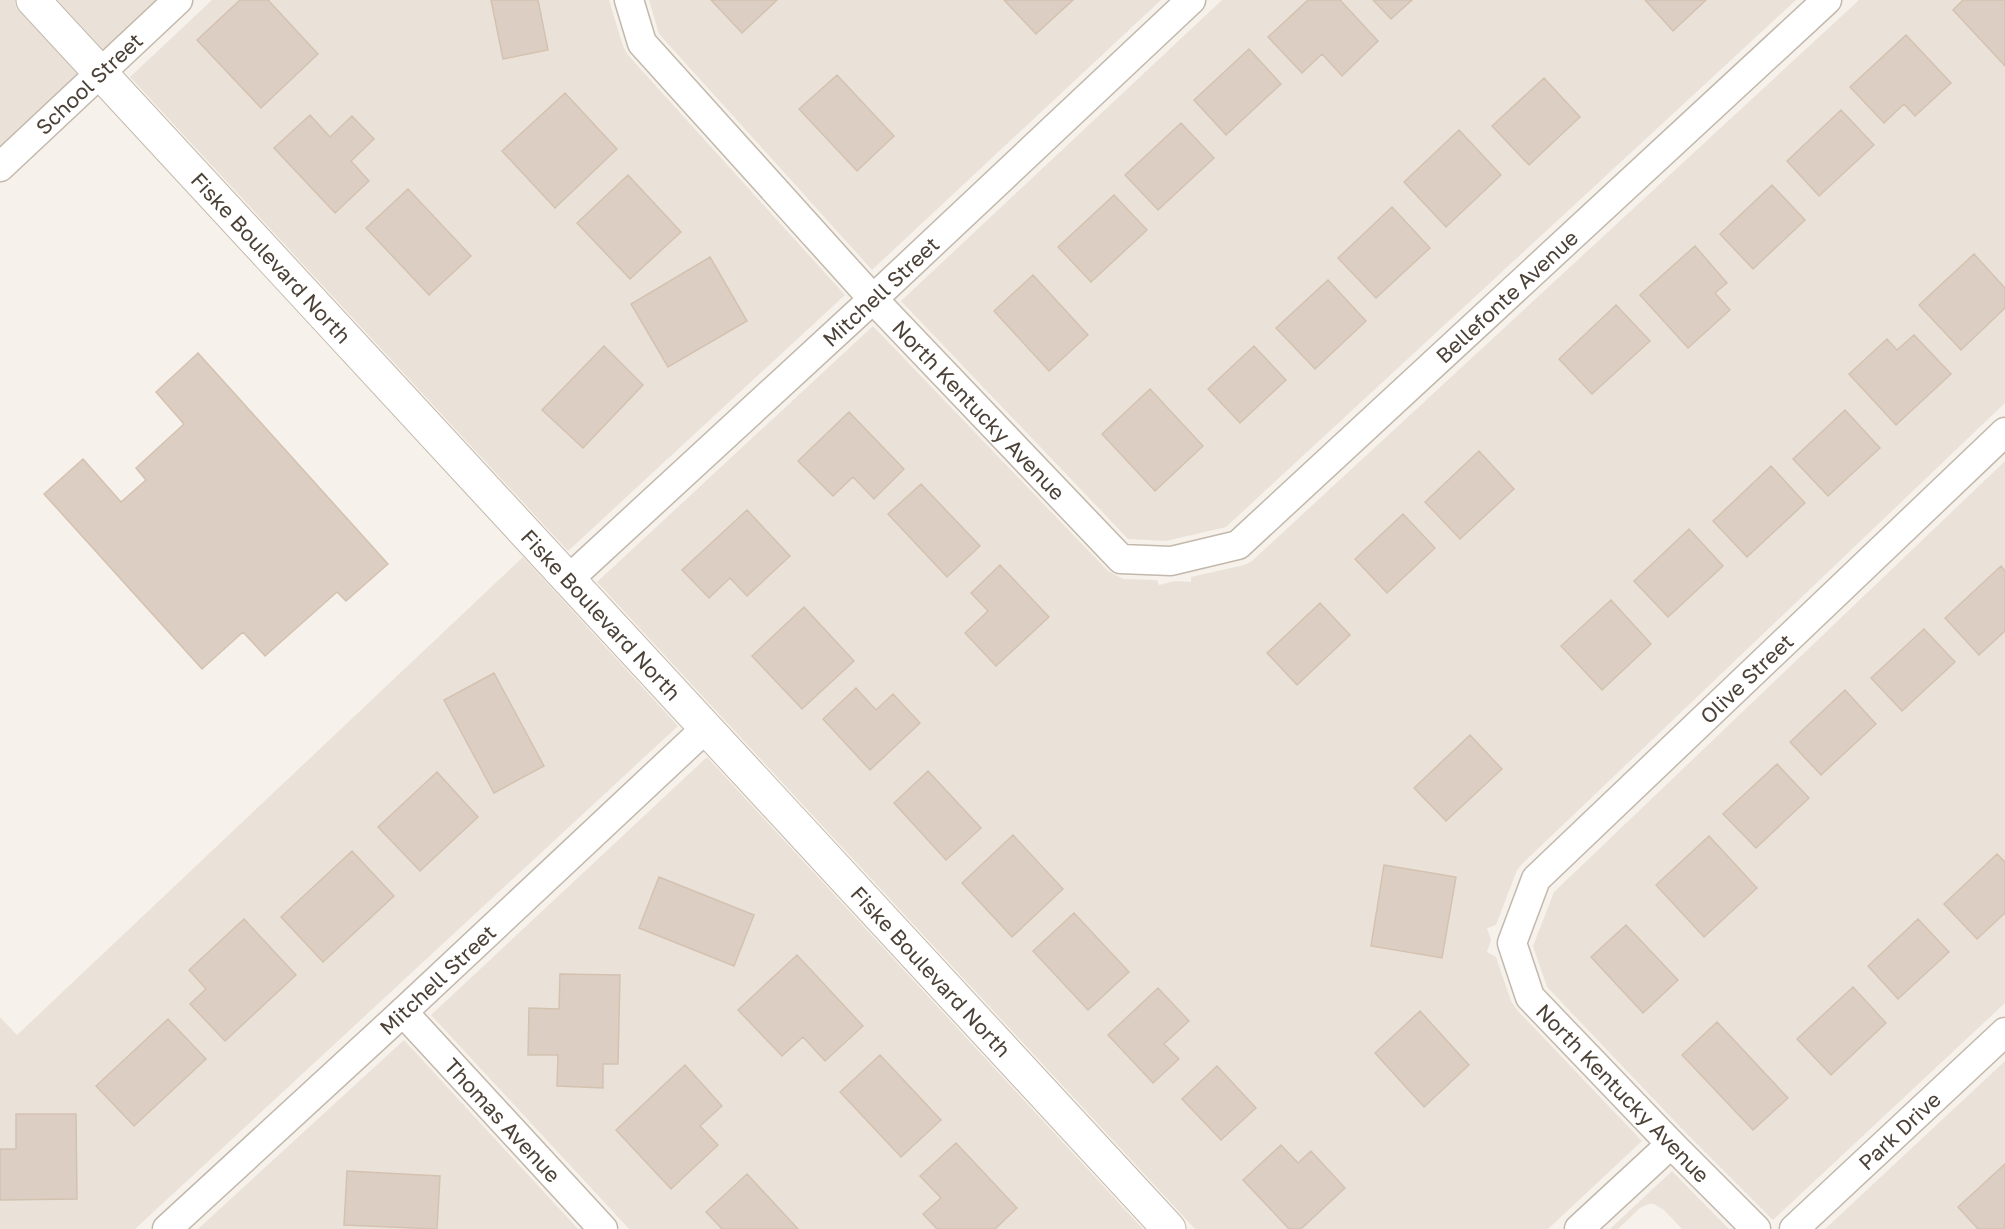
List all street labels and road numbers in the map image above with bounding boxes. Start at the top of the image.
street label: School Street [30,27,148,140]
street label: Fiske Boulevard North [186,167,357,349]
street label: Bellefonte Avenue [1430,224,1583,369]
street label: Mitchell Street [817,231,944,352]
street label: North Kentucky Avenue [887,315,1071,505]
street label: Fiske Boulevard North [516,524,687,706]
street label: Olive Street [1695,628,1799,729]
street label: Fiske Boulevard North [846,881,1016,1062]
street label: Mitchell Street [374,919,501,1040]
street label: North Kentucky Avenue [1531,998,1715,1188]
street label: Thomas Avenue [439,1053,566,1188]
street label: Park Drive [1853,1086,1946,1175]

